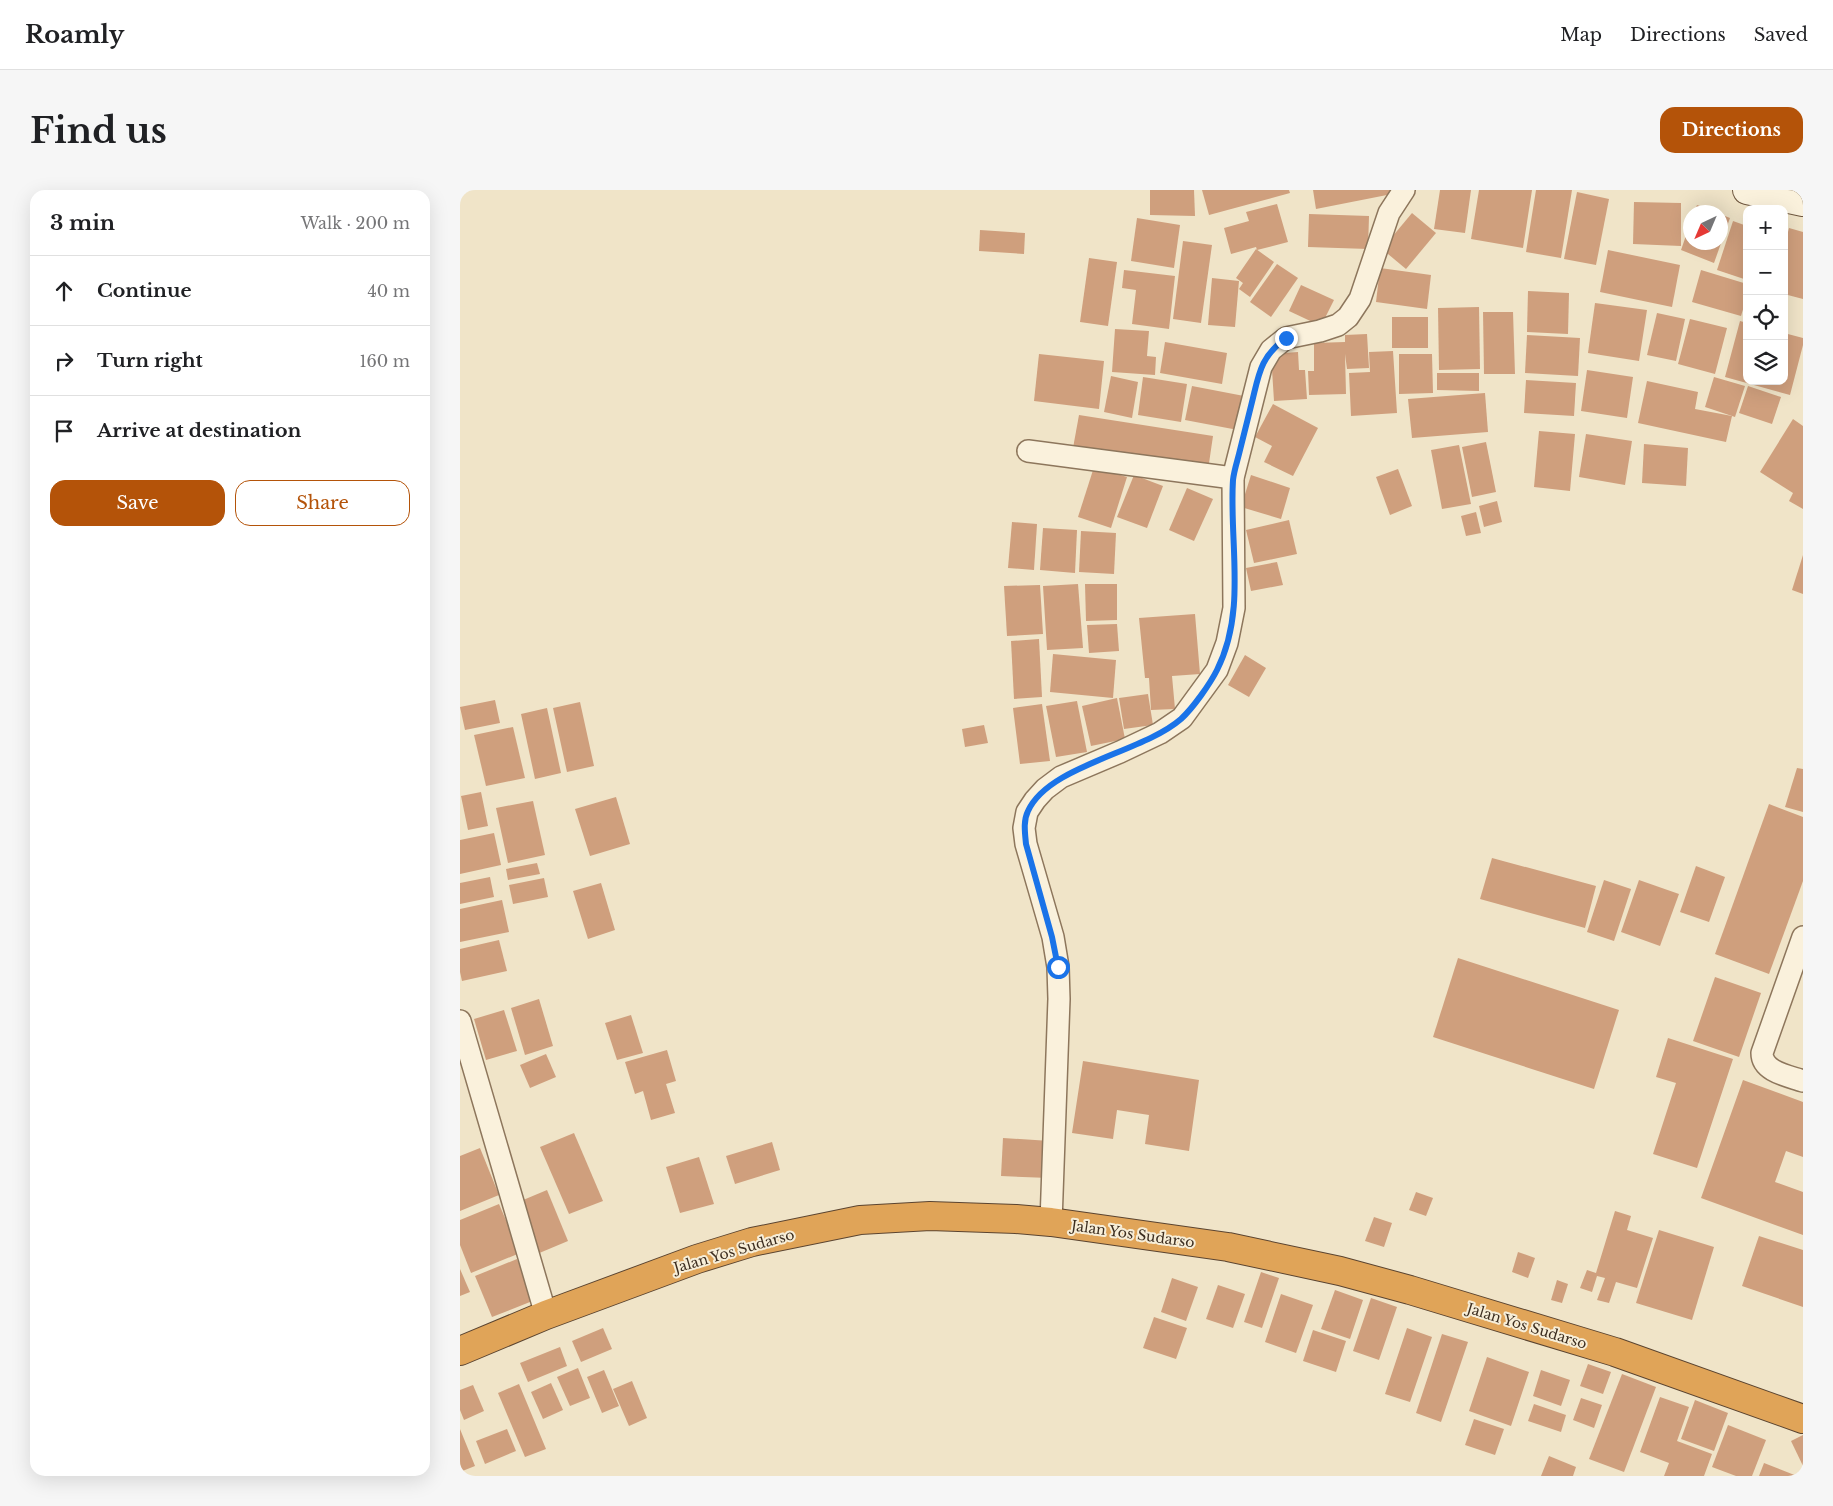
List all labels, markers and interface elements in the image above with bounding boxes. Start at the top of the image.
text: Roamly [25,20,124,49]
text: Map [1560,24,1602,46]
text: Directions [1630,24,1726,46]
text: Saved [1754,24,1808,46]
button: Directions [1660,107,1803,153]
text: Find us [30,109,167,152]
north arrow [1683,205,1728,250]
map controls [1743,205,1788,385]
button: + [1743,205,1788,250]
text: 3 min [50,210,115,236]
text: Walk · 200 m [301,213,410,233]
button: − [1743,250,1788,295]
icon: ahead [50,277,78,305]
text: Continue [97,279,192,302]
text: 40 m [367,281,410,301]
button: locate [1743,295,1788,340]
route end [1275,327,1298,350]
button: layers [1743,340,1788,385]
icon: right [50,347,78,375]
text: Turn right [97,349,203,372]
text: 160 m [359,351,410,371]
icon: arrive [50,417,78,445]
text: Arrive at destination [97,419,301,442]
button: Save [50,480,225,526]
button: Share [235,480,410,526]
route start [1047,956,1070,979]
street label: Jalan Yos Sudarso [1068,1216,1196,1252]
street label: Jalan Yos Sudarso [670,1225,796,1277]
street label: Jalan Yos Sudarso [1463,1299,1589,1353]

